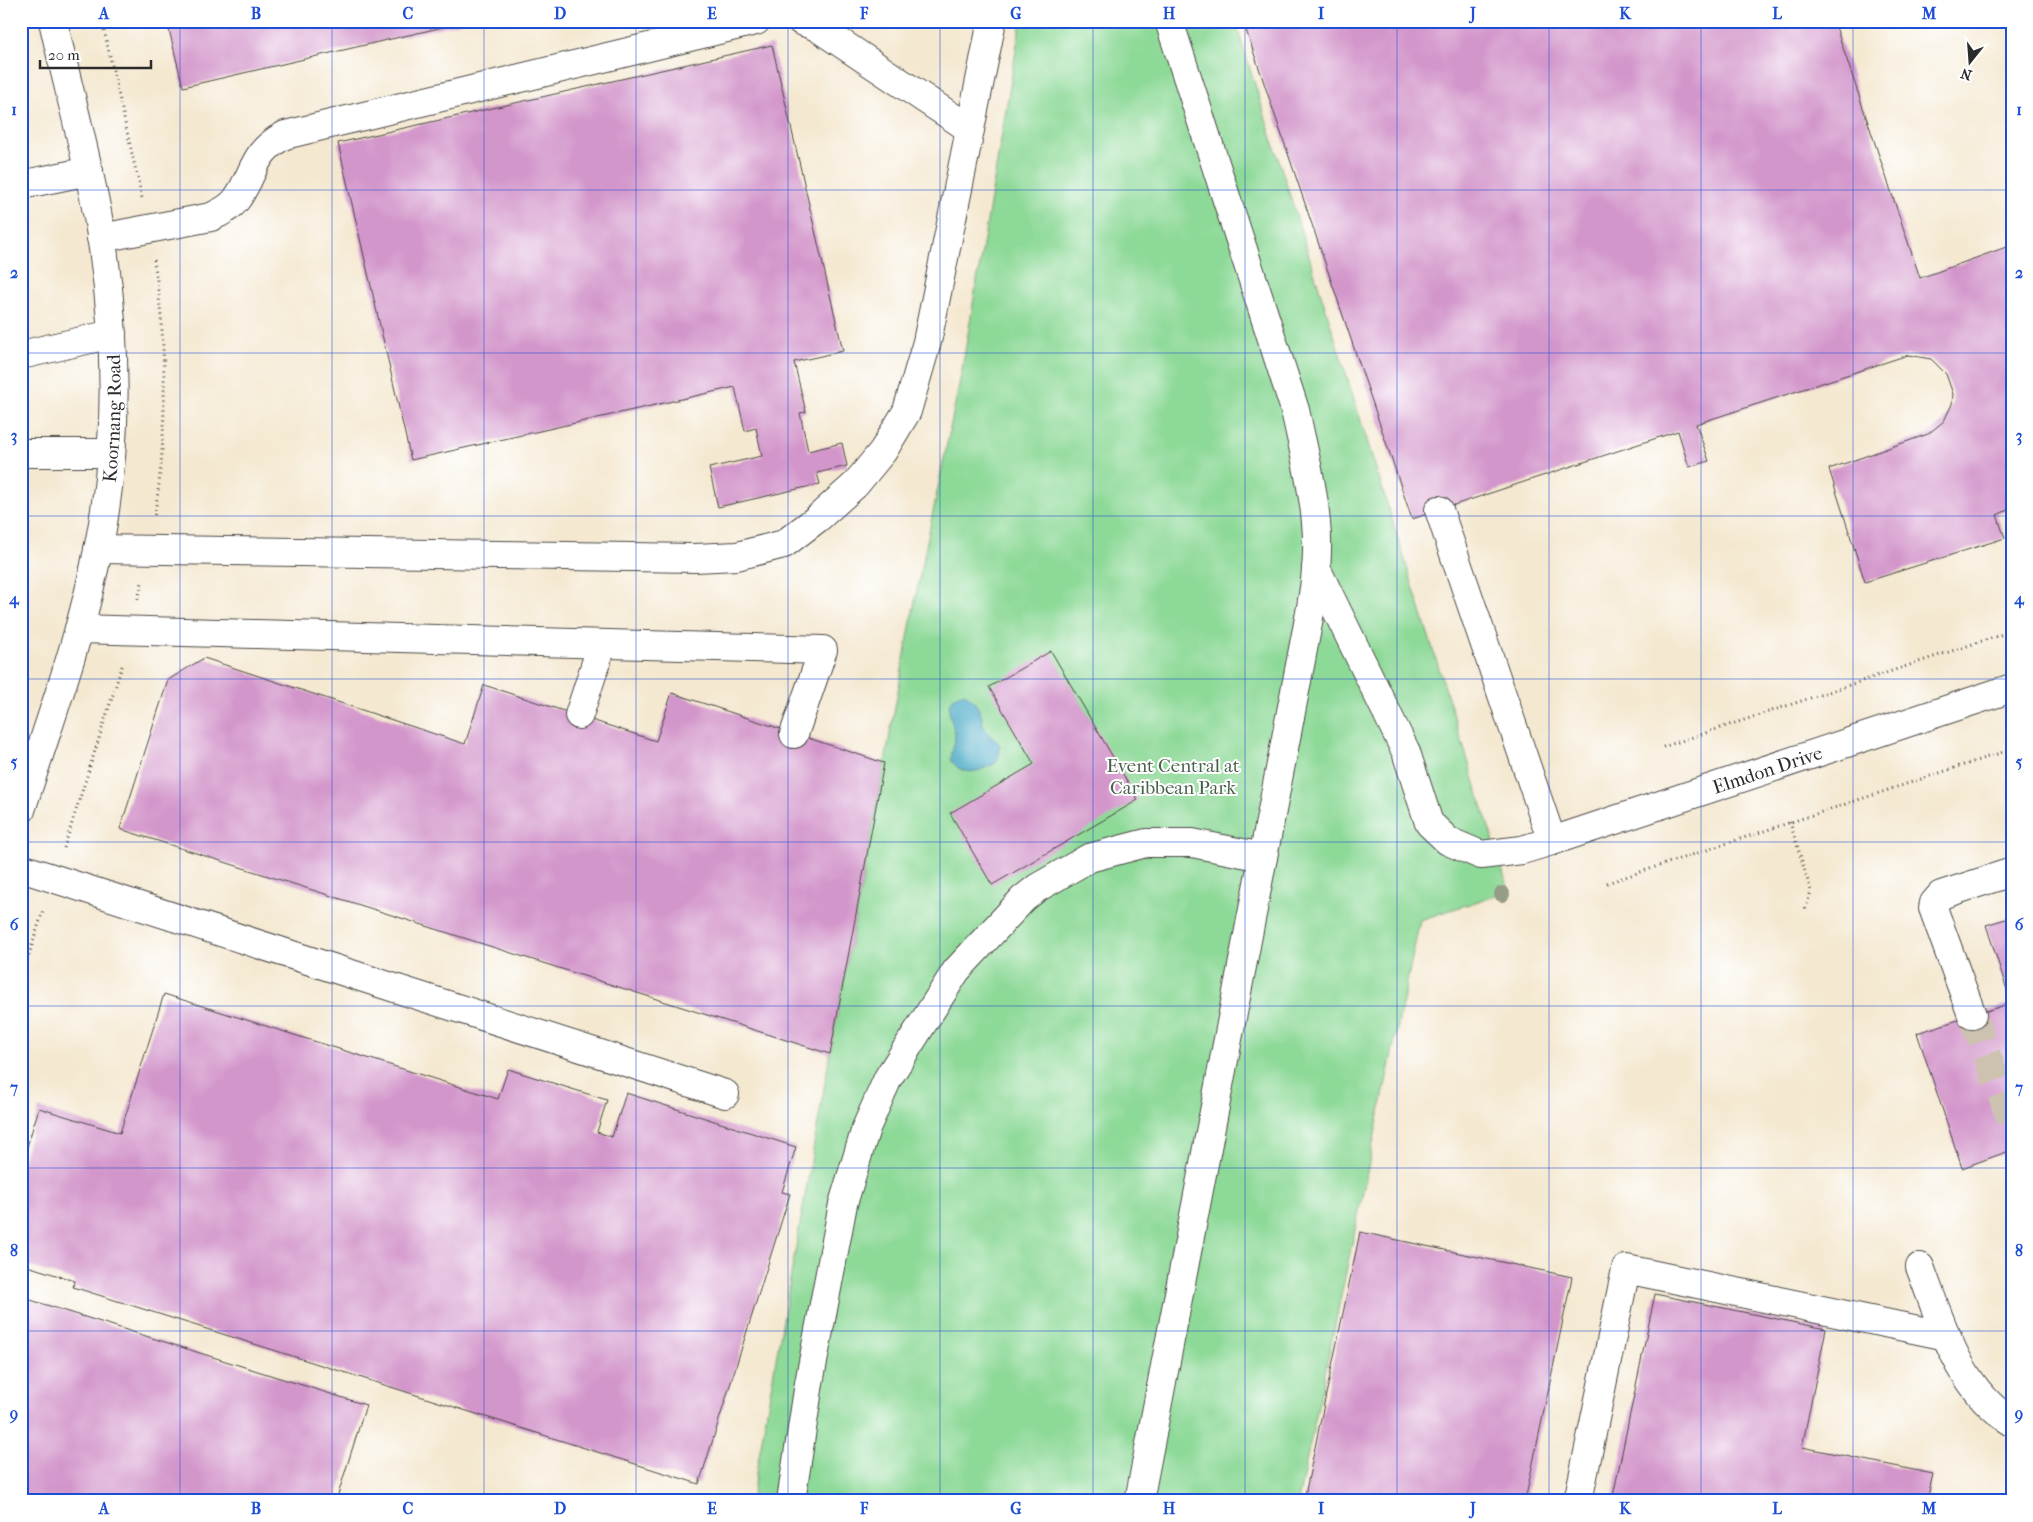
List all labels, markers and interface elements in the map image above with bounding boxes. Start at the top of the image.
text: A [98,4,110,23]
text: B [251,4,261,23]
text: C [403,4,414,23]
text: D [554,4,566,23]
text: E [707,4,717,23]
text: F [859,4,869,23]
text: G [1010,4,1022,23]
text: H [1163,4,1176,23]
text: I [1318,4,1325,23]
text: J [1468,4,1476,24]
text: K [1619,4,1632,23]
text: L [1772,4,1782,23]
text: M [1921,4,1937,23]
scale bar [40,38,151,70]
north arrow [1946,38,1996,88]
text: 20 m [48,46,80,64]
text: N [1958,64,1974,84]
text: 1 [11,100,17,119]
text: 1 [2016,100,2022,119]
text: 2 [10,263,18,282]
text: 2 [2015,263,2023,282]
street label: Koornang Road [99,353,126,484]
text: 3 [11,426,17,446]
text: 3 [2016,426,2022,446]
text: 4 [8,589,20,609]
text: 4 [2013,589,2025,609]
street label: Elmdon Drive [1710,742,1825,799]
text: 5 [11,752,18,771]
text: 5 [2016,752,2023,771]
park label: Event Central at Caribbean Park [1106,755,1240,799]
text: 6 [10,915,19,934]
text: 6 [2015,915,2024,934]
text: 7 [9,1078,18,1097]
text: 7 [2014,1078,2023,1097]
text: 8 [10,1241,18,1260]
text: 8 [2015,1241,2023,1260]
text: 9 [9,1404,18,1424]
text: 9 [2014,1404,2023,1424]
text: A [98,1499,110,1518]
text: B [251,1499,261,1518]
text: C [403,1499,414,1518]
text: D [554,1499,566,1518]
text: E [707,1499,717,1518]
text: F [859,1499,869,1518]
text: G [1010,1499,1022,1518]
text: H [1163,1499,1176,1518]
text: I [1318,1499,1325,1518]
text: J [1468,1499,1476,1519]
text: K [1619,1499,1632,1518]
text: L [1772,1499,1782,1518]
text: M [1921,1499,1937,1518]

